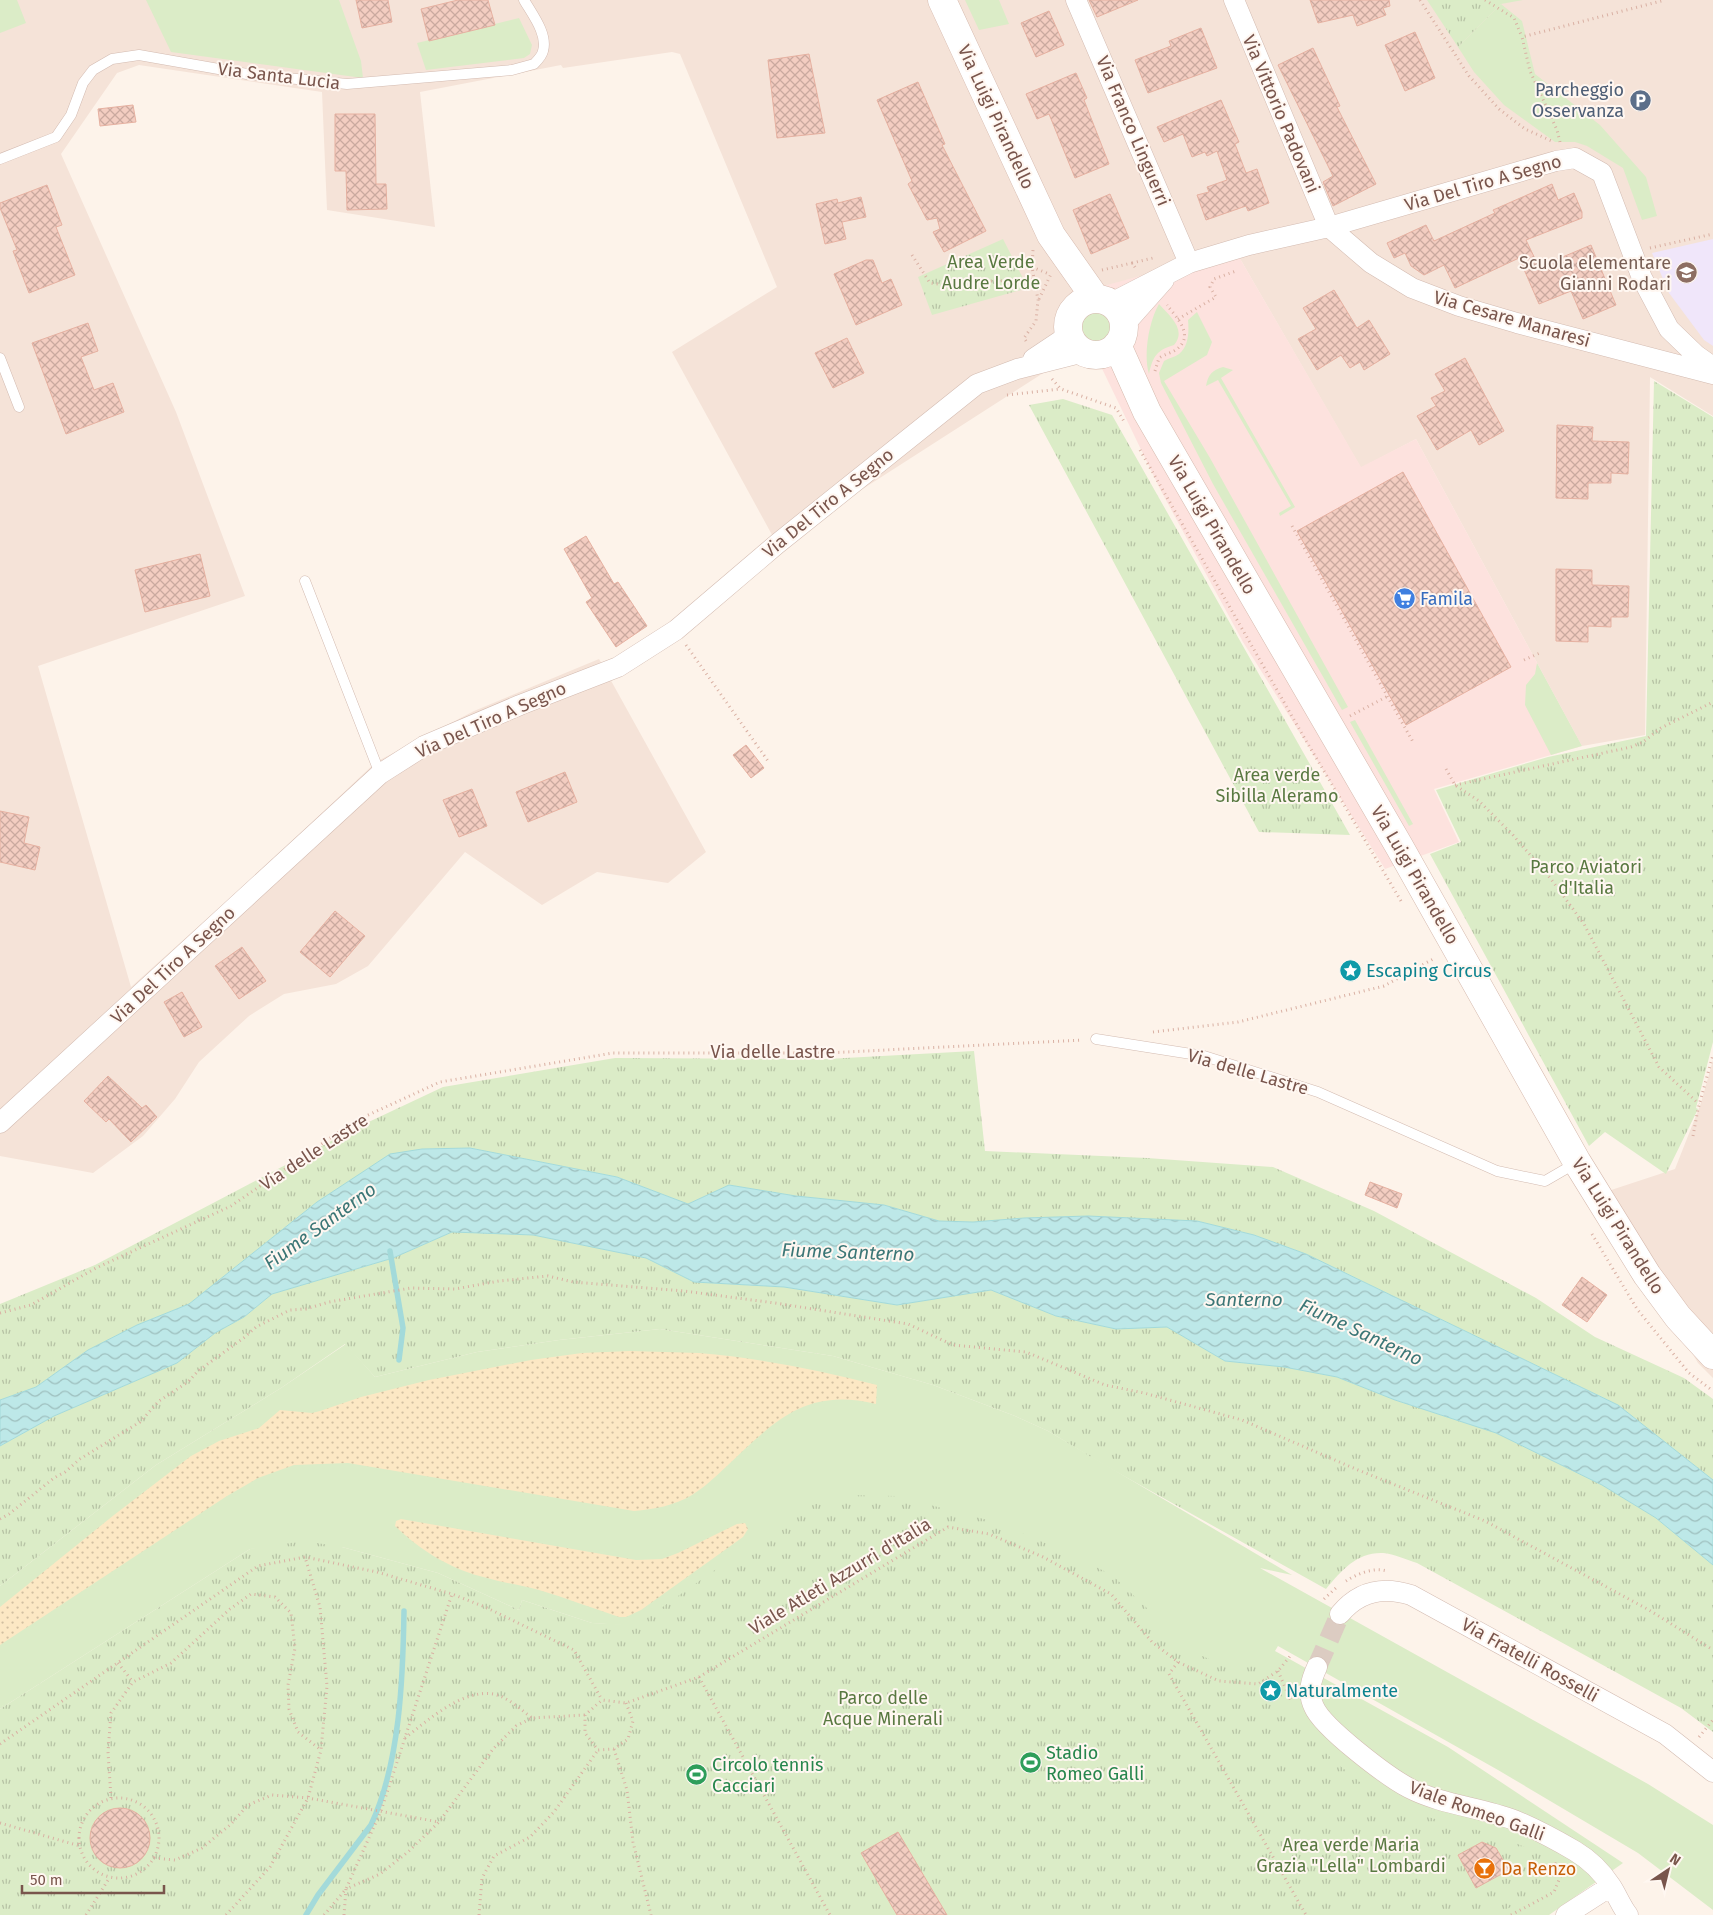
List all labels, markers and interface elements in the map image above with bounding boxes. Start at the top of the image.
street label: Via Vittorio Padovani [1238,32,1324,196]
street label: Via Luigi Pirandello [953,41,1039,193]
street label: Via Franco Linguerri [1091,53,1175,209]
street label: Via Santa Lucia [216,58,342,94]
place label: Parcheggio Osservanza [1532,79,1624,122]
parking icon: Parcheggio Osservanza [1628,88,1652,112]
street label: Via Del Tiro A Segno [1402,150,1564,216]
park label: Area Verde Audre Lorde [942,251,1040,294]
place label: Scuola elementare Gianni Rodari [1519,252,1671,295]
school or university icon: Scuola elementare Gianni Rodari [1675,261,1699,285]
street label: Via Cesare Manaresi [1431,286,1593,352]
street label: Via Del Tiro A Segno [758,443,898,563]
street label: Via Luigi Pirandello [1163,452,1261,598]
supermarket icon: Famila [1392,587,1416,611]
place label: Famila [1420,588,1473,610]
street label: Via Del Tiro A Segno [412,677,570,763]
park label: Area verde Sibilla Aleramo [1215,764,1339,807]
street label: Via Luigi Pirandello [1366,802,1464,948]
park label: Parco Aviatori d'Italia [1530,856,1642,899]
street label: Via Del Tiro A Segno [106,902,240,1028]
place icon: Escaping Circus [1338,959,1362,983]
place label: Escaping Circus [1366,960,1491,982]
street label: Via delle Lastre [711,1041,835,1063]
street label: Via delle Lastre [1185,1044,1311,1100]
street label: Via delle Lastre [256,1109,372,1195]
street label: Via Luigi Pirandello [1567,1154,1669,1298]
water label: Fiume Santerno [259,1178,381,1274]
water label: Fiume Santerno [781,1238,915,1266]
water label: Santerno [1204,1288,1283,1311]
water label: Fiume Santerno [1296,1293,1426,1371]
street label: Viale Atleti Azzurri d'Italia [745,1513,935,1639]
street label: Via Fratelli Rosselli [1457,1613,1603,1707]
place icon: Naturalmente [1258,1679,1282,1703]
place label: Naturalmente [1286,1680,1398,1702]
park label: Parco delle Acque Minerali [823,1687,943,1730]
place label: Stadio Romeo Galli [1046,1742,1144,1785]
sports icon: Stadio Romeo Galli [1018,1751,1042,1775]
place label: Circolo tennis Cacciari [712,1754,823,1797]
sports icon: Circolo tennis Cacciari [684,1763,708,1787]
street label: Viale Romeo Galli [1406,1776,1548,1846]
park label: Area verde Maria Grazia "Lella" Lombardi [1256,1834,1446,1877]
north arrow [1643,1845,1693,1895]
text: N [1666,1850,1684,1869]
bar icon: Da Renzo [1473,1857,1497,1881]
place label: Da Renzo [1501,1858,1576,1880]
scale bar [22,1862,165,1894]
text: 50 m [30,1871,63,1889]

